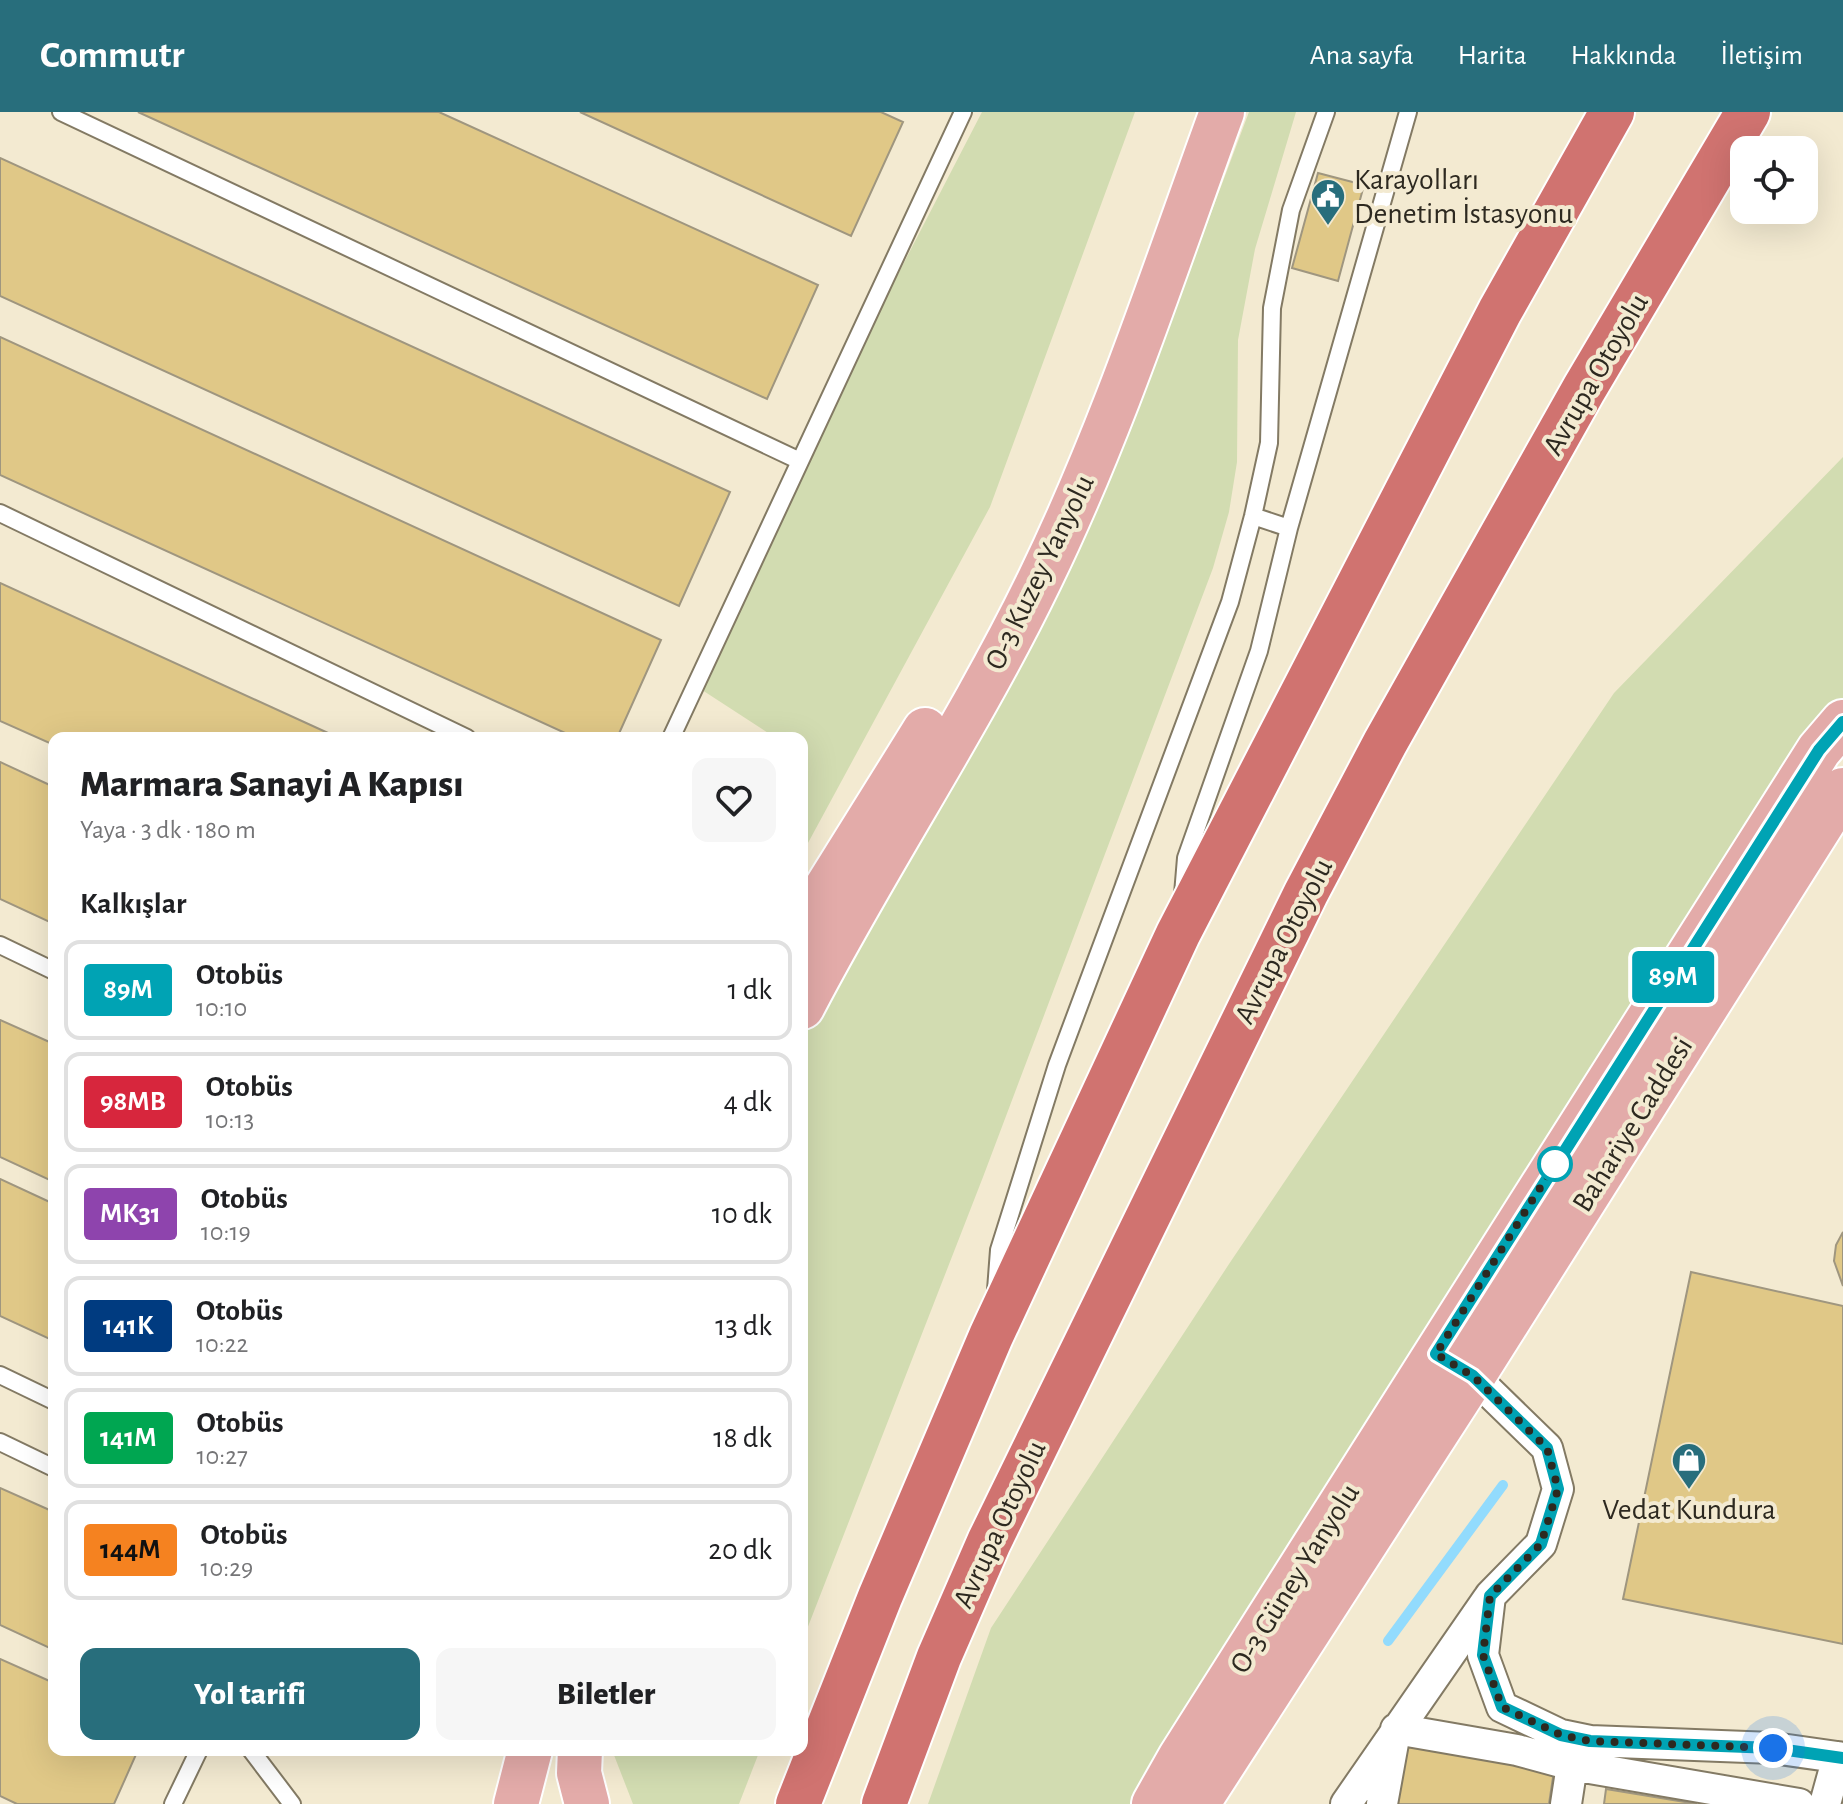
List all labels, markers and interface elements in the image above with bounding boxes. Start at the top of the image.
text: Commutr [40,37,185,75]
text: Ana sayfa [1310,42,1414,70]
text: Harita [1458,42,1527,70]
text: Hakkında [1571,42,1676,70]
text: İletişim [1720,42,1803,70]
map controls [1730,136,1818,224]
button: locate [1730,136,1818,224]
place label: Karayolları Denetim İstasyonu [1354,165,1573,229]
public building icon: Karayolları Denetim İstasyonu [1309,177,1347,227]
street label: Avrupa Otoyolu [1538,289,1654,460]
street label: O-3 Kuzey Yanyolu [980,470,1100,675]
button: heart [692,758,776,842]
text: Marmara Sanayi A Kapısı [80,766,463,804]
text: Yaya · 3 dk · 180 m [80,817,256,843]
street label: Avrupa Otoyolu [1229,854,1338,1029]
text: Kalkışlar [80,889,186,919]
line badge: 89M [1627,951,1719,1003]
text: Otobüs [196,960,283,990]
text: 89M [1648,963,1698,991]
text: 1 dk [728,975,772,1005]
text: 89M [103,976,153,1004]
text: 10:10 [196,995,247,1021]
street label: Bahariye Caddesi [1567,1032,1699,1217]
text: Otobüs [206,1072,293,1102]
text: 4 dk [723,1087,772,1117]
text: 98MB [100,1088,166,1116]
text: 10:13 [206,1107,254,1133]
unlabelled marker [1538,1147,1572,1181]
text: Otobüs [201,1184,288,1214]
text: 10 dk [712,1199,772,1229]
text: MK31 [100,1200,161,1228]
text: 10:19 [201,1219,251,1245]
text: Otobüs [196,1296,283,1326]
text: 13 dk [715,1311,772,1341]
text: 141K [103,1312,153,1340]
text: 10:22 [196,1331,248,1357]
text: Otobüs [197,1408,283,1438]
text: 18 dk [713,1423,772,1453]
text: 141M [100,1424,157,1452]
street label: Avrupa Otoyolu [948,1436,1052,1613]
shop icon: Vedat Kundura [1670,1441,1708,1491]
text: 10:27 [197,1443,248,1469]
street label: O-3 Güney Yanyolu [1225,1478,1365,1679]
place label: Vedat Kundura [1602,1495,1776,1525]
text: Otobüs [201,1520,288,1550]
text: 20 dk [708,1535,772,1565]
text: 144M [100,1536,161,1564]
text: 10:29 [201,1555,253,1581]
button: Yol tarifi [80,1648,420,1740]
button: Biletler [436,1648,776,1740]
your location [1753,1728,1793,1768]

